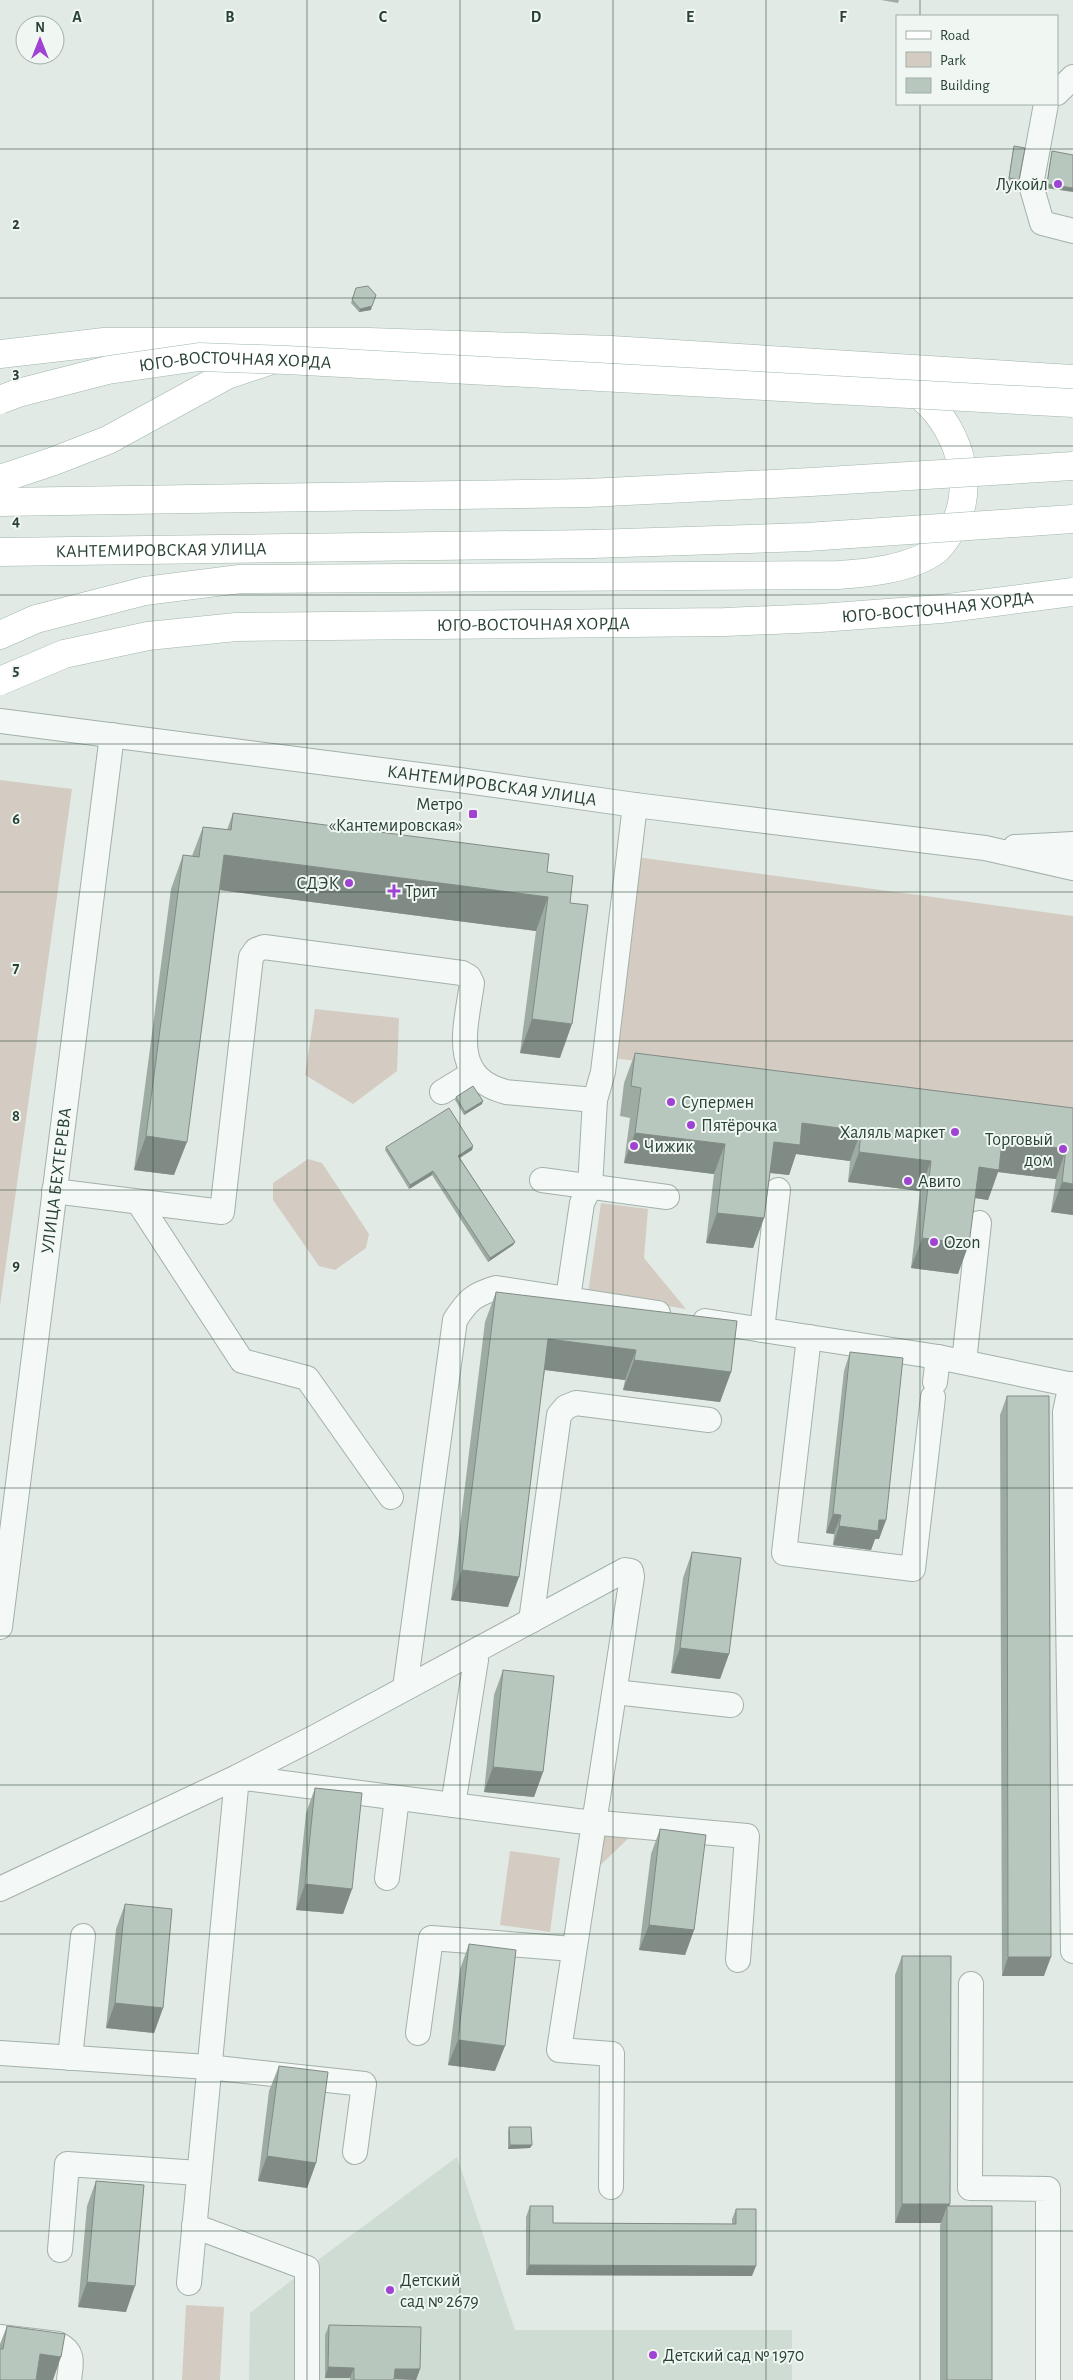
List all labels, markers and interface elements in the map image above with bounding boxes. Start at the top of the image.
text: A [72,9,82,25]
text: B [225,9,235,25]
text: C [379,9,388,25]
text: D [531,9,542,25]
text: E [686,9,694,25]
text: F [839,9,847,25]
north arrow [15,15,65,65]
legend [896,15,1058,105]
text: N [35,21,45,35]
text: Road [940,28,970,43]
text: Park [940,53,966,68]
text: Building [940,78,990,93]
place label: Лукойл [996,176,1048,194]
marker: Лукойл [1052,178,1064,190]
text: 2 [12,216,20,232]
street label: ЮГО-ВОСТОЧНАЯ ХОРДА [138,349,332,375]
text: 3 [13,365,20,381]
text: 4 [12,513,20,529]
street label: КАНТЕМИРОВСКАЯ УЛИЦА [55,540,267,561]
street label: ЮГО-ВОСТОЧНАЯ ХОРДА [841,589,1035,626]
street label: ЮГО-ВОСТОЧНАЯ ХОРДА [437,615,630,635]
text: 5 [13,662,20,678]
street label: КАНТЕМИРОВСКАЯ УЛИЦА [386,763,598,809]
place label: Метро «Кантемировская» [329,796,463,835]
marker: Метро «Кантемировская» [467,808,479,820]
text: 6 [12,811,20,827]
place label: СДЭК [296,875,340,893]
marker: СДЭК [343,877,355,889]
place label: Трит [405,883,438,901]
marker: Трит [387,884,401,898]
text: 7 [13,960,20,976]
place label: Супермен [681,1094,754,1112]
marker: Супермен [665,1096,677,1108]
street label: УЛИЦА БЕХТЕРЕВА [39,1106,75,1255]
text: 8 [12,1108,20,1124]
place label: Пятёрочка [701,1117,778,1135]
marker: Пятёрочка [685,1119,697,1131]
place label: Халяль маркет [840,1124,946,1142]
marker: Халяль маркет [949,1126,961,1138]
place label: Торговый дом [985,1131,1053,1170]
place label: Чижик [644,1138,694,1156]
marker: Чижик [628,1140,640,1152]
marker: Торговый дом [1057,1143,1069,1155]
place label: Авито [918,1173,961,1191]
marker: Авито [902,1175,914,1187]
place label: Ozon [944,1234,981,1252]
marker: Ozon [928,1236,940,1248]
text: 9 [12,1257,20,1273]
place label: Детский сад № 2679 [400,2272,479,2311]
marker: Детский сад № 2679 [384,2284,396,2296]
place label: Детский сад № 1970 [663,2347,804,2365]
marker: Детский сад № 1970 [647,2349,659,2361]

